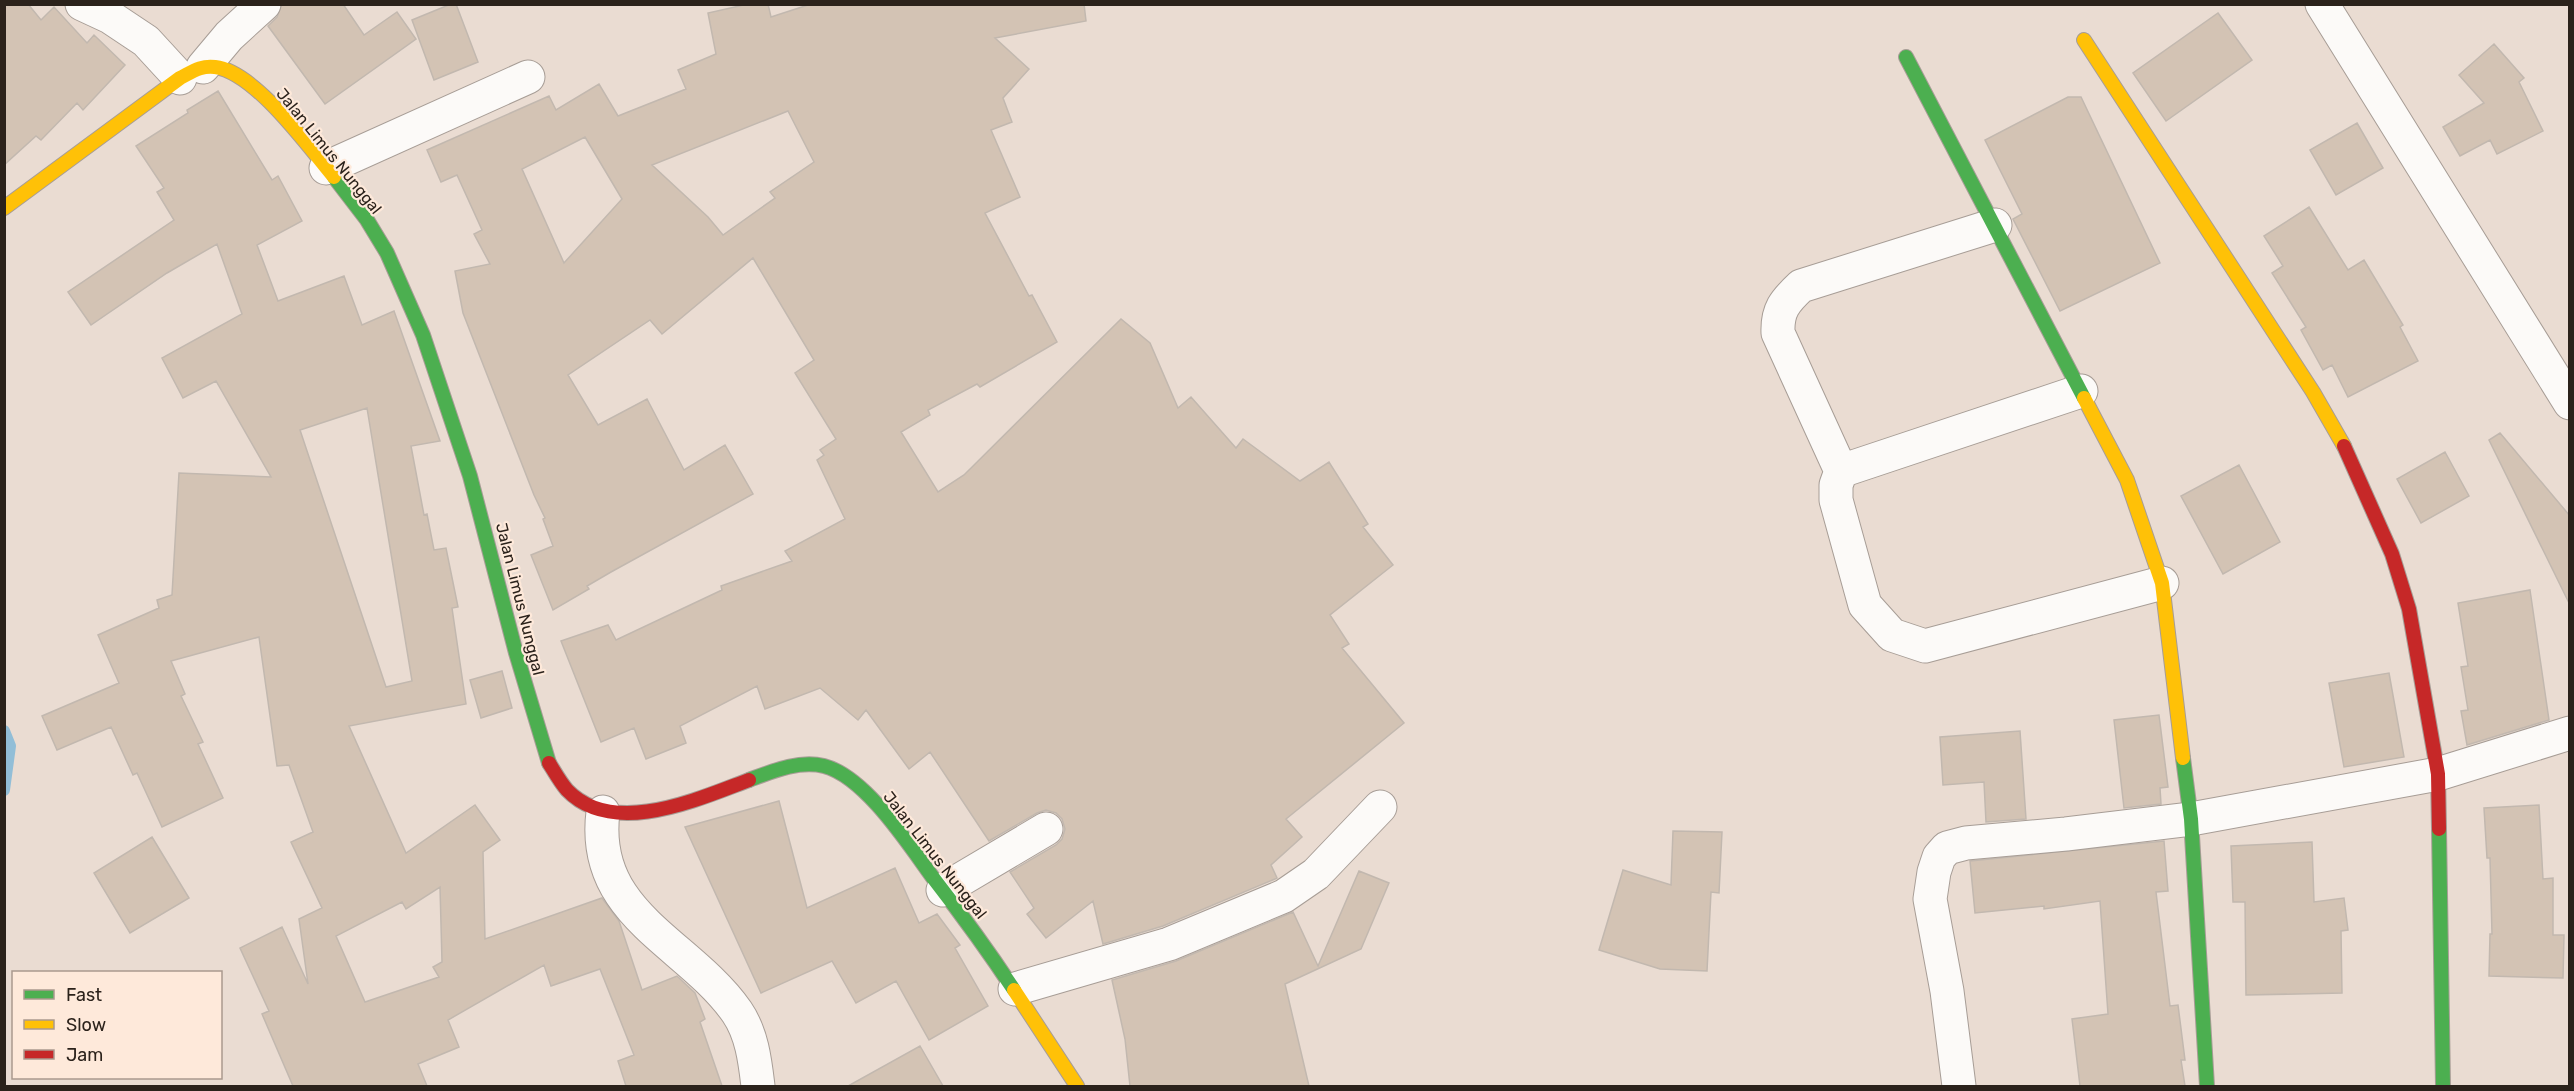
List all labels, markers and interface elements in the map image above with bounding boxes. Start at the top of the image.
street label: Jalan Limus Nunggal [272,84,386,218]
street label: Jalan Limus Nunggal [492,521,548,677]
street label: Jalan Limus Nunggal [879,788,991,922]
legend [12,971,222,1079]
text: Fast [66,984,102,1006]
text: Slow [66,1014,106,1036]
text: Jam [66,1044,103,1066]

